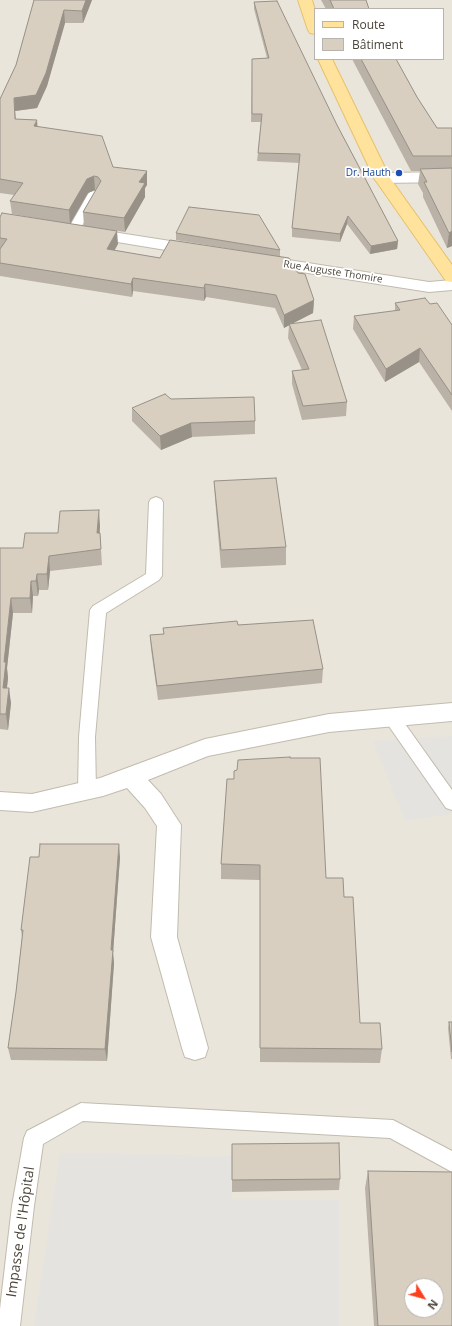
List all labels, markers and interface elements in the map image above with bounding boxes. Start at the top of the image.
legend [314,8,444,60]
text: Route [352,16,385,33]
text: Bâtiment [352,36,403,53]
place label: Dr. Hauth [346,167,391,179]
marker: Dr. Hauth [394,168,404,178]
street label: Rue Auguste Thomire [283,258,383,286]
street label: Impasse de l'Hôpital [4,1166,38,1298]
north arrow [404,1278,444,1318]
text: N [425,1297,442,1313]

